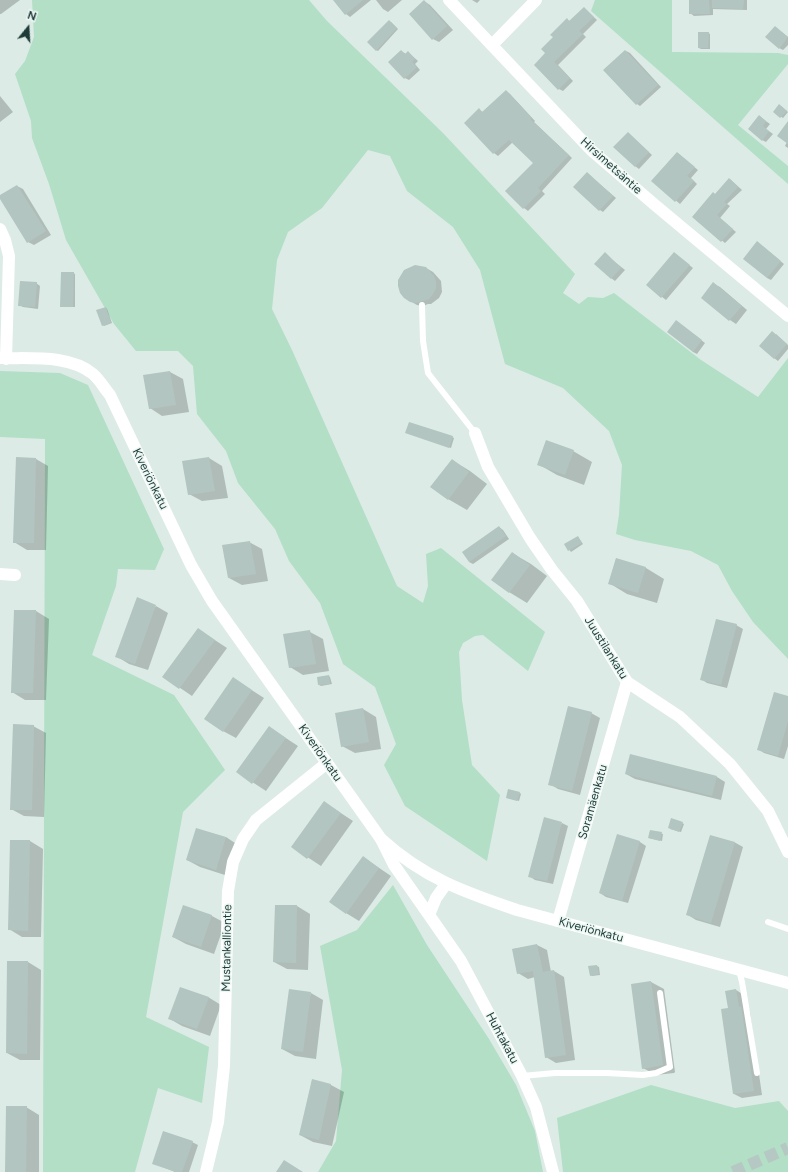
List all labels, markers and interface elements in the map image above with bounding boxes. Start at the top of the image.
north arrow [8,8,48,48]
text: N [26,9,38,24]
street label: Hirsimetsäntie [577,135,645,197]
street label: Kiveriönkatu [129,446,171,512]
street label: Juustilankatu [581,614,631,682]
street label: Kiveriönkatu [295,722,345,784]
street label: Soramäenkatu [575,763,611,841]
street label: Mustankalliontie [219,904,235,992]
street label: Kiveriönkatu [557,914,625,946]
street label: Huhtakatu [482,1010,522,1066]

